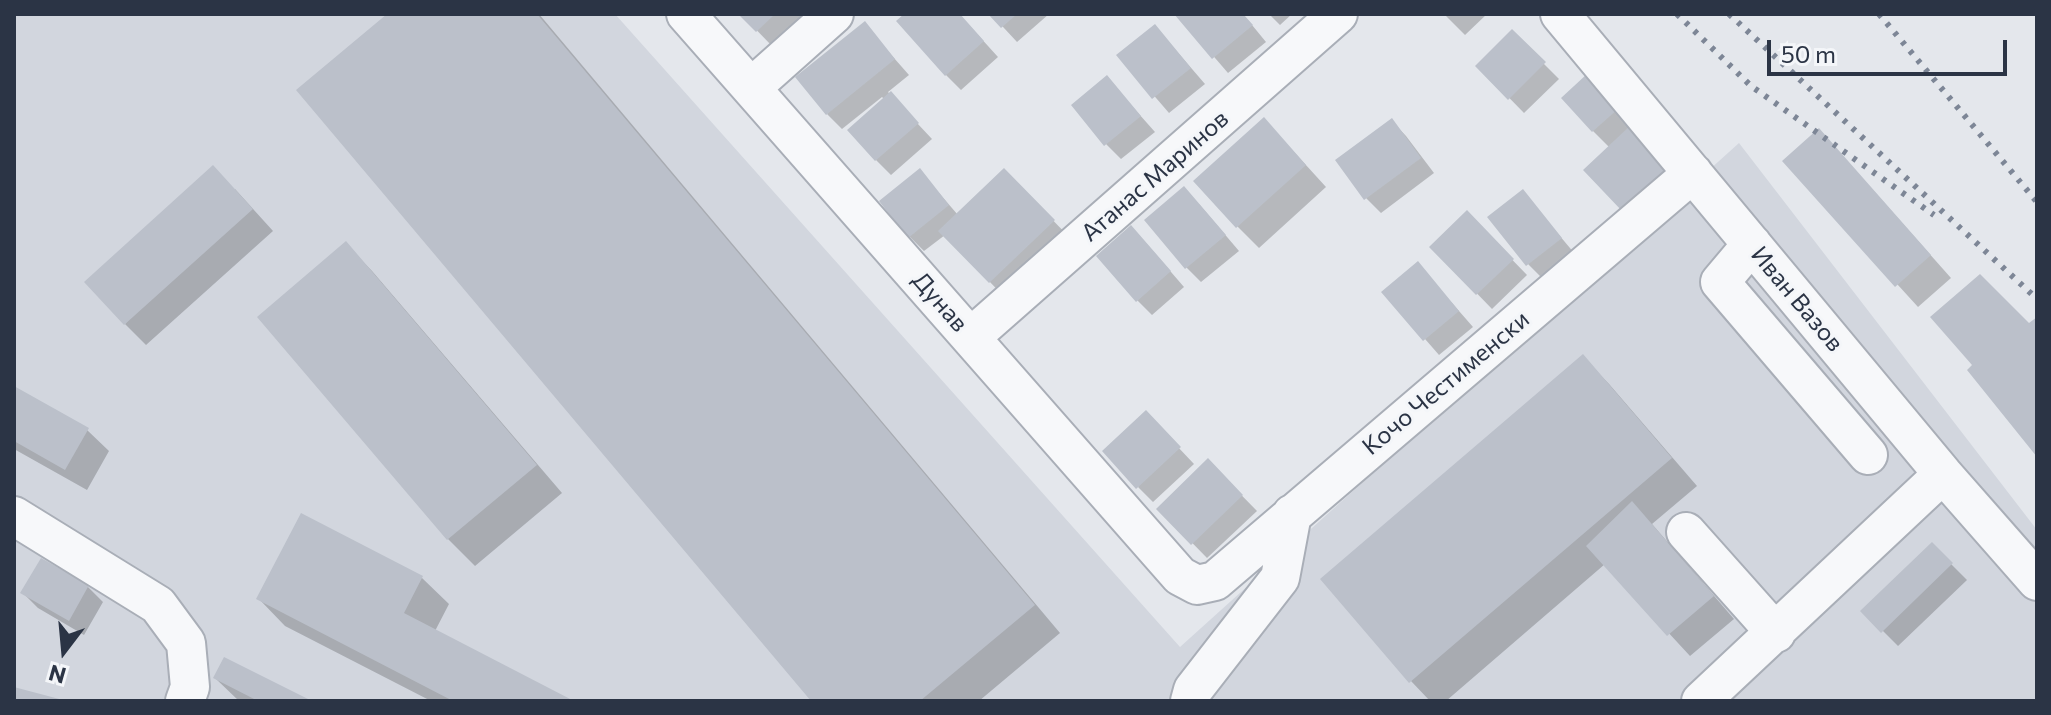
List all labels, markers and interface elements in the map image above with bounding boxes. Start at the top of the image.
scale bar [1771,24,2011,74]
text: 50 m [1781,39,1836,68]
street label: Атанас Маринов [1076,104,1234,248]
street label: Иван Вазов [1745,241,1849,357]
street label: Дунав [906,266,974,338]
street label: Кочо Честименски [1357,305,1535,461]
north arrow [24,611,104,691]
text: N [46,659,69,690]

